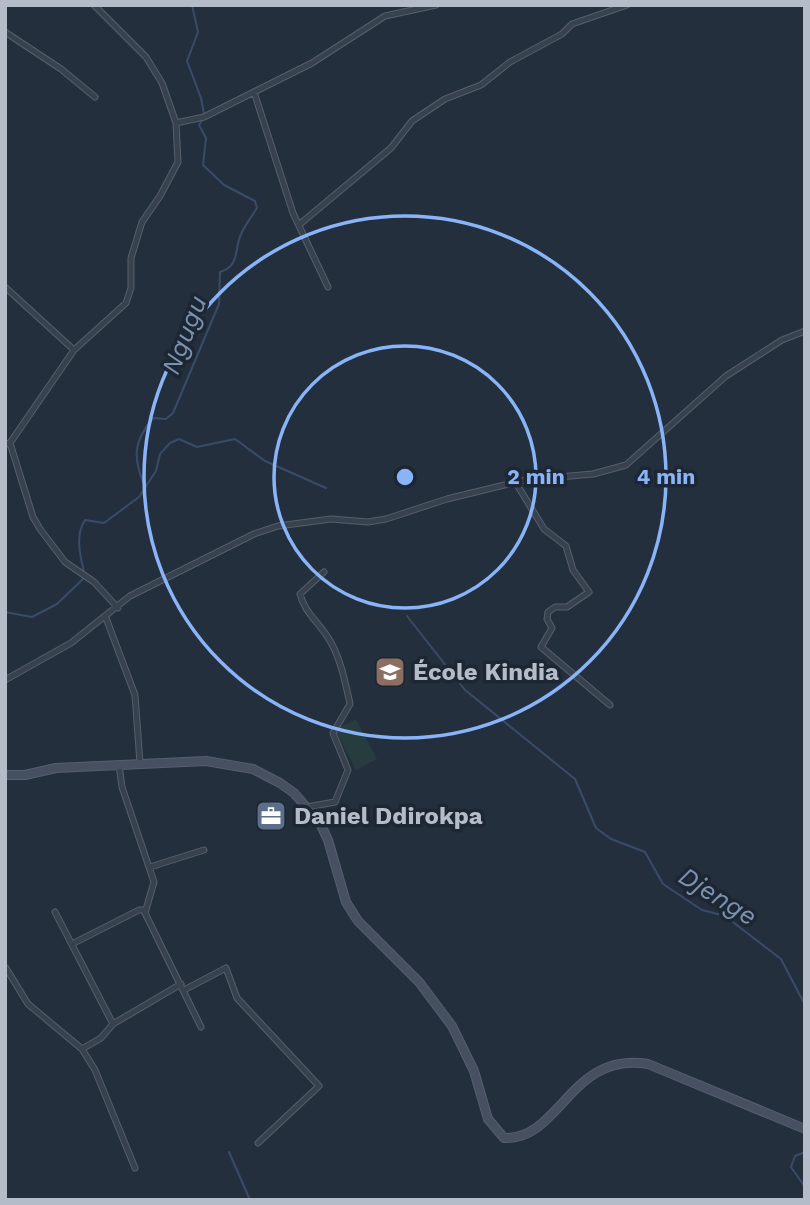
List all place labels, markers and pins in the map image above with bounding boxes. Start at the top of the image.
centre of rings [393,465,417,489]
school or university icon: École Kindia [373,655,407,689]
place label: École Kindia [413,658,559,686]
office icon: Daniel Ddirokpa [254,799,288,833]
place label: Daniel Ddirokpa [294,802,483,830]

